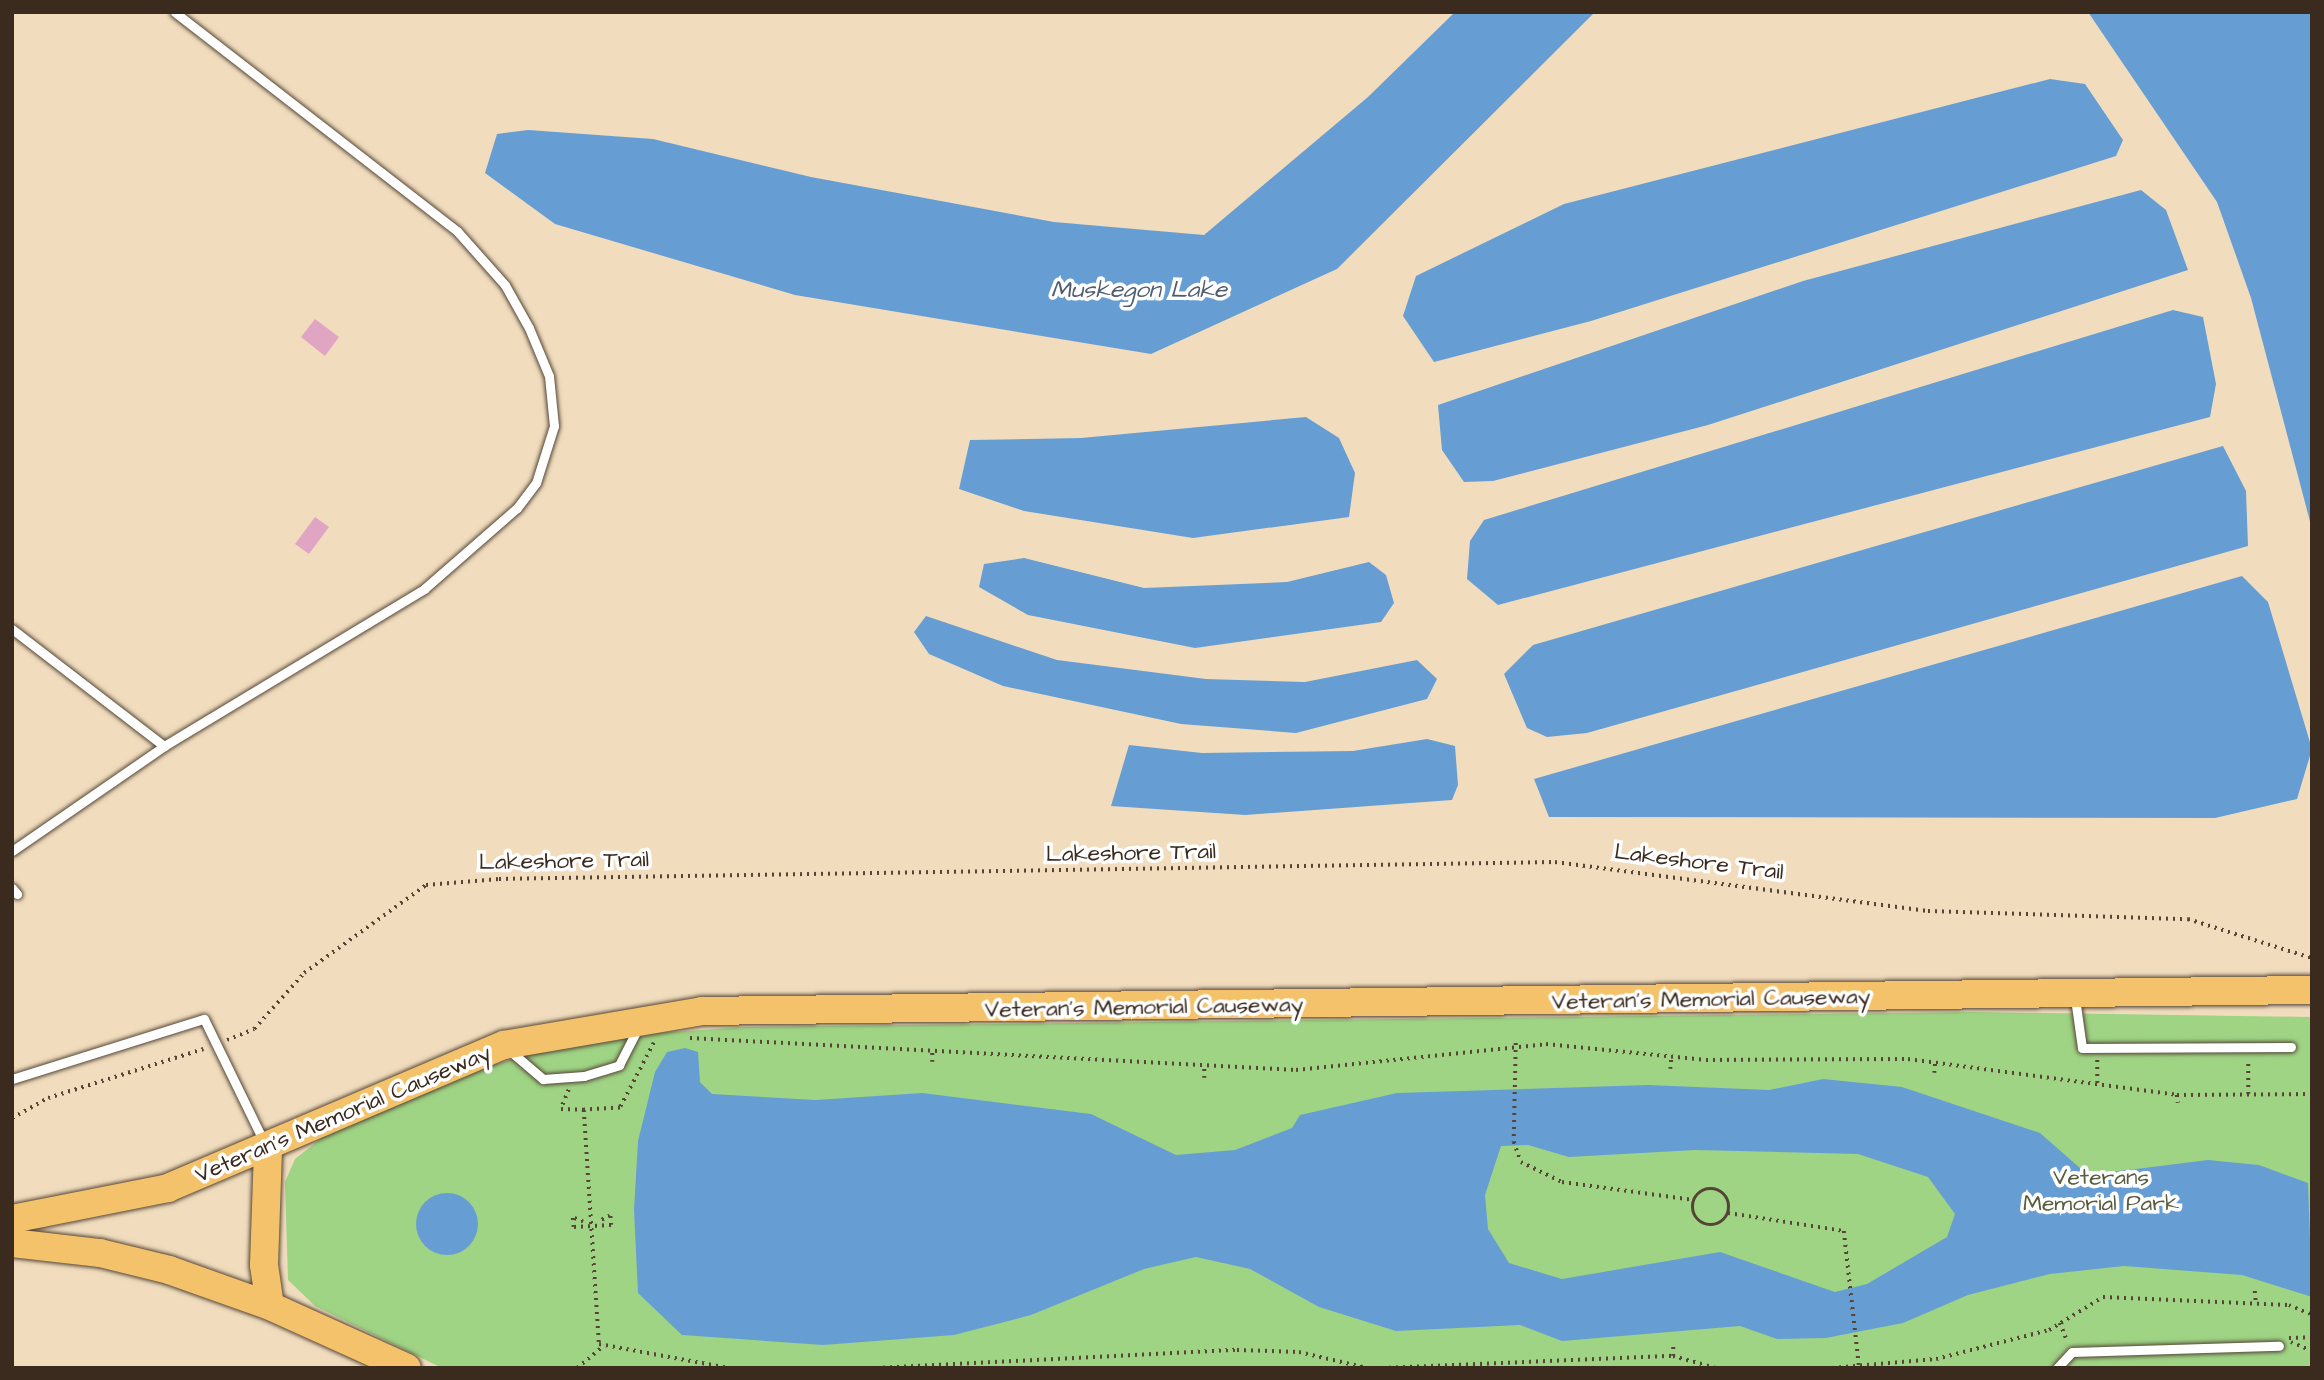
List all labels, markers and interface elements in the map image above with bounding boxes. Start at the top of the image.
water label: Muskegon Lake [1051,277,1227,305]
street label: Lakeshore Trail [1046,838,1216,868]
street label: Lakeshore Trail [1613,838,1785,886]
street label: Lakeshore Trail [479,846,649,876]
street label: Veteran's Memorial Causeway [1552,982,1870,1016]
street label: Veteran's Memorial Causeway [985,990,1303,1024]
street label: Veteran's Memorial Causeway [191,1039,495,1189]
park label: Veterans Memorial Park [2023,1163,2179,1217]

